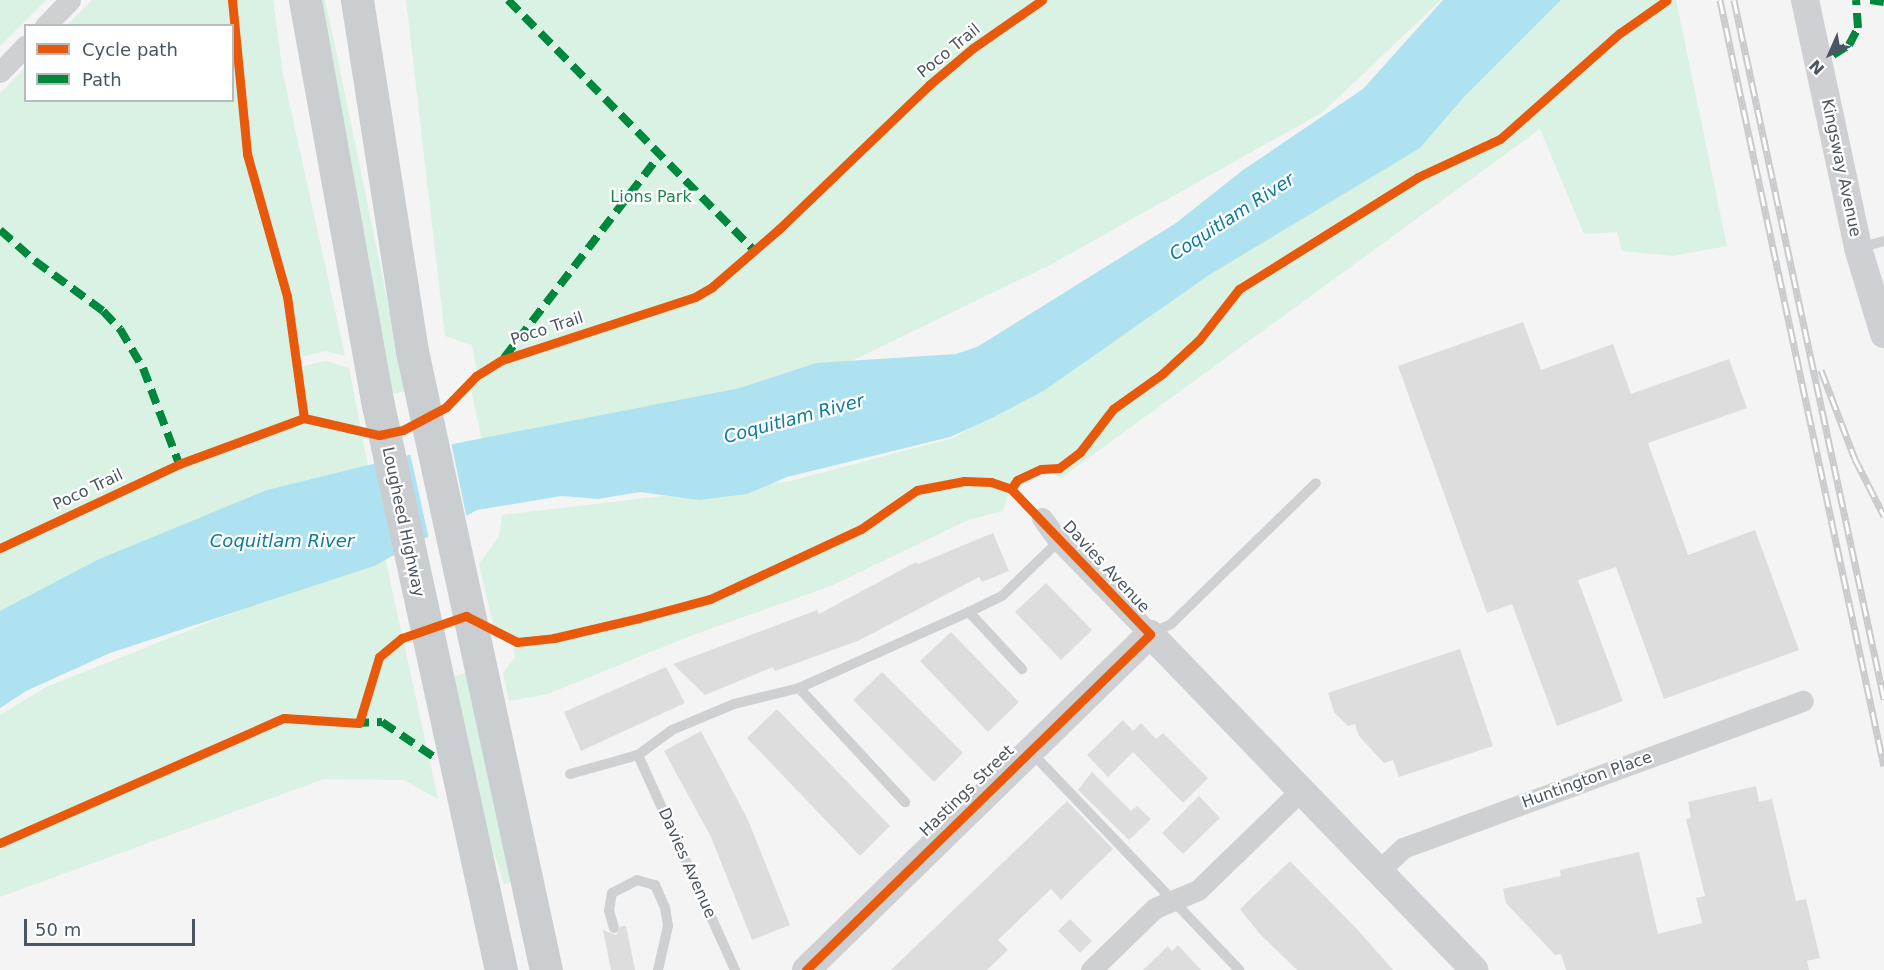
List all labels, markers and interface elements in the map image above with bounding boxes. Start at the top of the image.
street label: Poco Trail [914,20,984,82]
legend [24,24,234,102]
north arrow [1800,24,1860,84]
text: Cycle path [82,39,178,60]
text: N [1805,56,1828,79]
text: Path [82,69,122,90]
street label: Kingsway Avenue [1817,97,1865,239]
water label: Coquitlam River [1166,169,1298,265]
park label: Lions Park [610,187,692,207]
street label: Poco Trail [508,308,586,350]
water label: Coquitlam River [721,390,867,448]
street label: Lougheed Highway [378,445,428,599]
street label: Poco Trail [50,465,126,515]
street label: Davies Avenue [1058,517,1154,617]
water label: Coquitlam River [210,530,354,552]
street label: Hastings Street [916,741,1018,841]
street label: Huntington Place [1519,748,1655,812]
street label: Davies Avenue [654,805,720,921]
scale bar [27,907,198,945]
text: 50 m [35,919,81,940]

